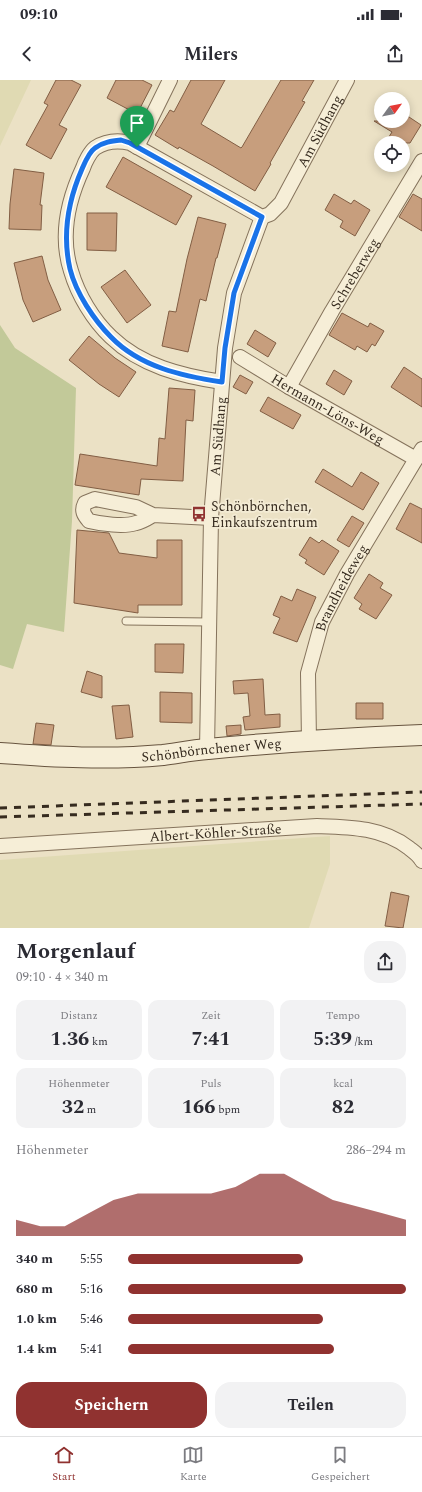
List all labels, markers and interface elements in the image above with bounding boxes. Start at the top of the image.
text: 09:10 [20,3,58,26]
text: Milers [184,41,238,68]
icon: back [16,43,38,65]
icon: share [384,43,406,65]
street label: Am Südhang [292,91,348,171]
north arrow [374,92,410,128]
map controls [374,92,410,172]
pin [120,106,154,147]
icon: arrive [126,112,148,134]
button: locate [374,136,410,172]
street label: Schreberweg [325,234,385,314]
street label: Hermann-Löns-Weg [267,368,388,450]
street label: Am Südhang [204,396,232,477]
place label: Schönbörnchen, Einkaufszentrum [211,496,318,533]
bus stop icon: Schönbörnchen, Einkaufszentrum [190,505,208,523]
street label: Brandheideweg [310,540,374,634]
street label: Schönbörnchener Weg [141,733,282,768]
street label: Albert-Köhler-Straße [149,818,282,848]
text: Morgenlauf [16,935,135,968]
button: share [364,941,406,983]
text: 09:10 · 4 × 340 m [16,967,108,987]
text: Distanz [60,1007,98,1024]
text: Zeit [201,1007,221,1024]
text: Tempo [326,1007,360,1024]
text: 1.36 [50,1024,89,1054]
text: 7:41 [191,1024,231,1054]
text: 5:39 [313,1024,352,1054]
text: km [89,1033,108,1050]
text: /km [352,1033,373,1050]
text: Höhenmeter [48,1075,110,1092]
text: Puls [200,1075,222,1092]
text: kcal [333,1075,353,1092]
text: 32 [62,1092,84,1122]
text: 166 [182,1092,216,1122]
text: 82 [332,1092,354,1122]
text: m [84,1101,96,1118]
text: bpm [216,1101,240,1118]
text: Höhenmeter [16,1140,89,1160]
text: 286–294 m [346,1140,406,1160]
text: 340 m [16,1249,53,1269]
text: 5:55 [80,1249,103,1269]
text: 680 m [16,1279,53,1299]
text: 5:16 [80,1279,103,1299]
text: 1.0 km [16,1309,57,1329]
text: 5:46 [80,1309,103,1329]
text: 1.4 km [16,1339,57,1359]
text: 5:41 [80,1339,103,1359]
button: Speichern [16,1382,207,1428]
button: Teilen [215,1382,406,1428]
tab: Start [52,1444,76,1485]
tab: Karte [180,1444,207,1485]
tab: Gespeichert [311,1444,370,1485]

